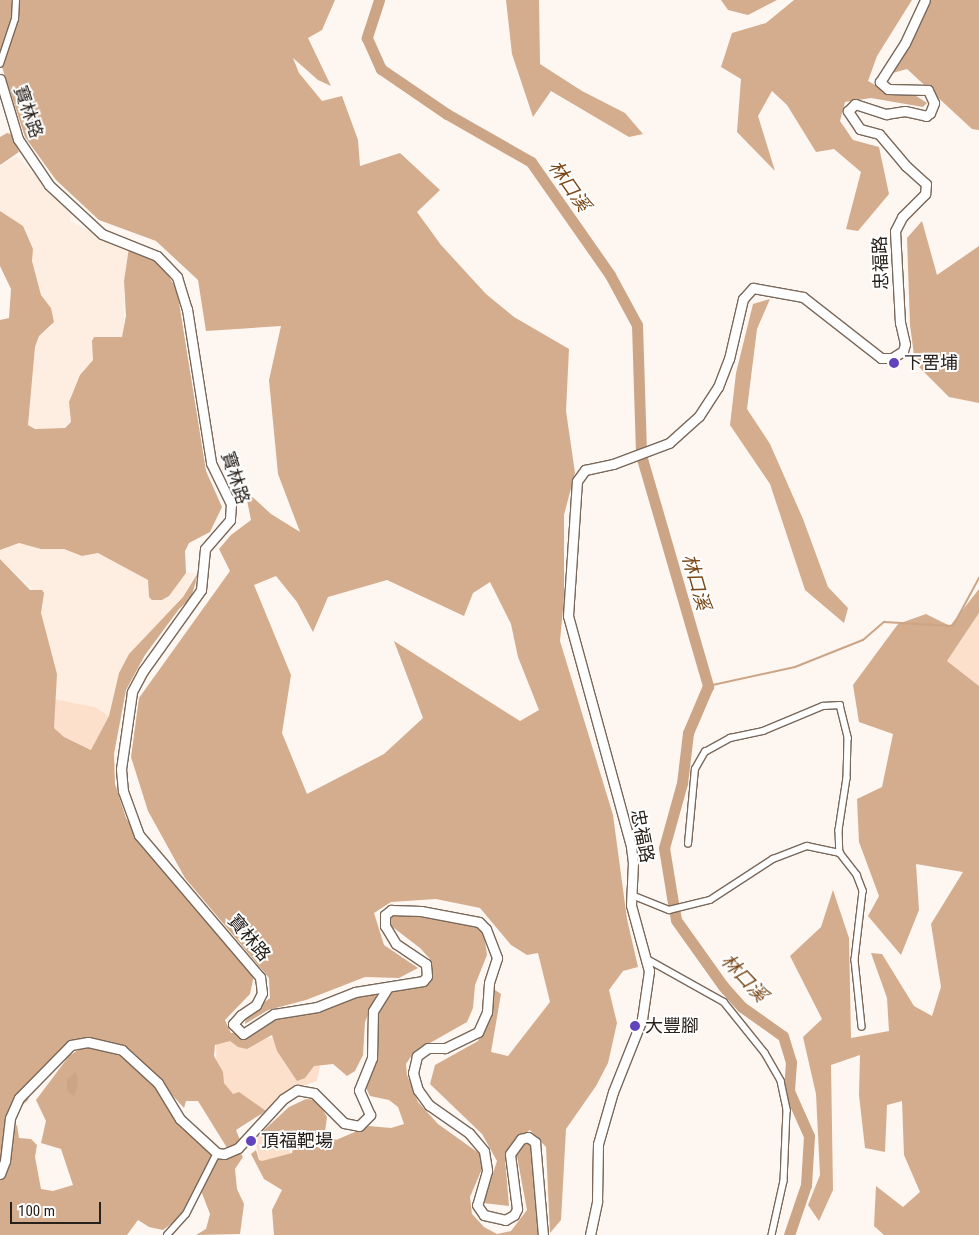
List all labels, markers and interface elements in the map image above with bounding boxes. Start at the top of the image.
street label: 寶林路 [9,83,47,141]
water label: 林口溪 [543,156,595,216]
street label: 忠福路 [869,236,893,290]
place label: 下罟埔 [904,352,958,374]
marker: 下罟埔 [888,357,900,369]
street label: 寶林路 [216,449,254,507]
water label: 林口溪 [677,551,715,613]
street label: 忠福路 [626,807,658,865]
street label: 寶林路 [223,910,275,966]
water label: 林口溪 [716,949,772,1007]
place label: 大豐腳 [645,1015,699,1037]
marker: 大豐腳 [629,1020,641,1032]
place label: 頂福靶場 [261,1130,333,1152]
marker: 頂福靶場 [245,1135,257,1147]
scale bar [12,1192,104,1224]
text: 100 m [18,1202,55,1220]

